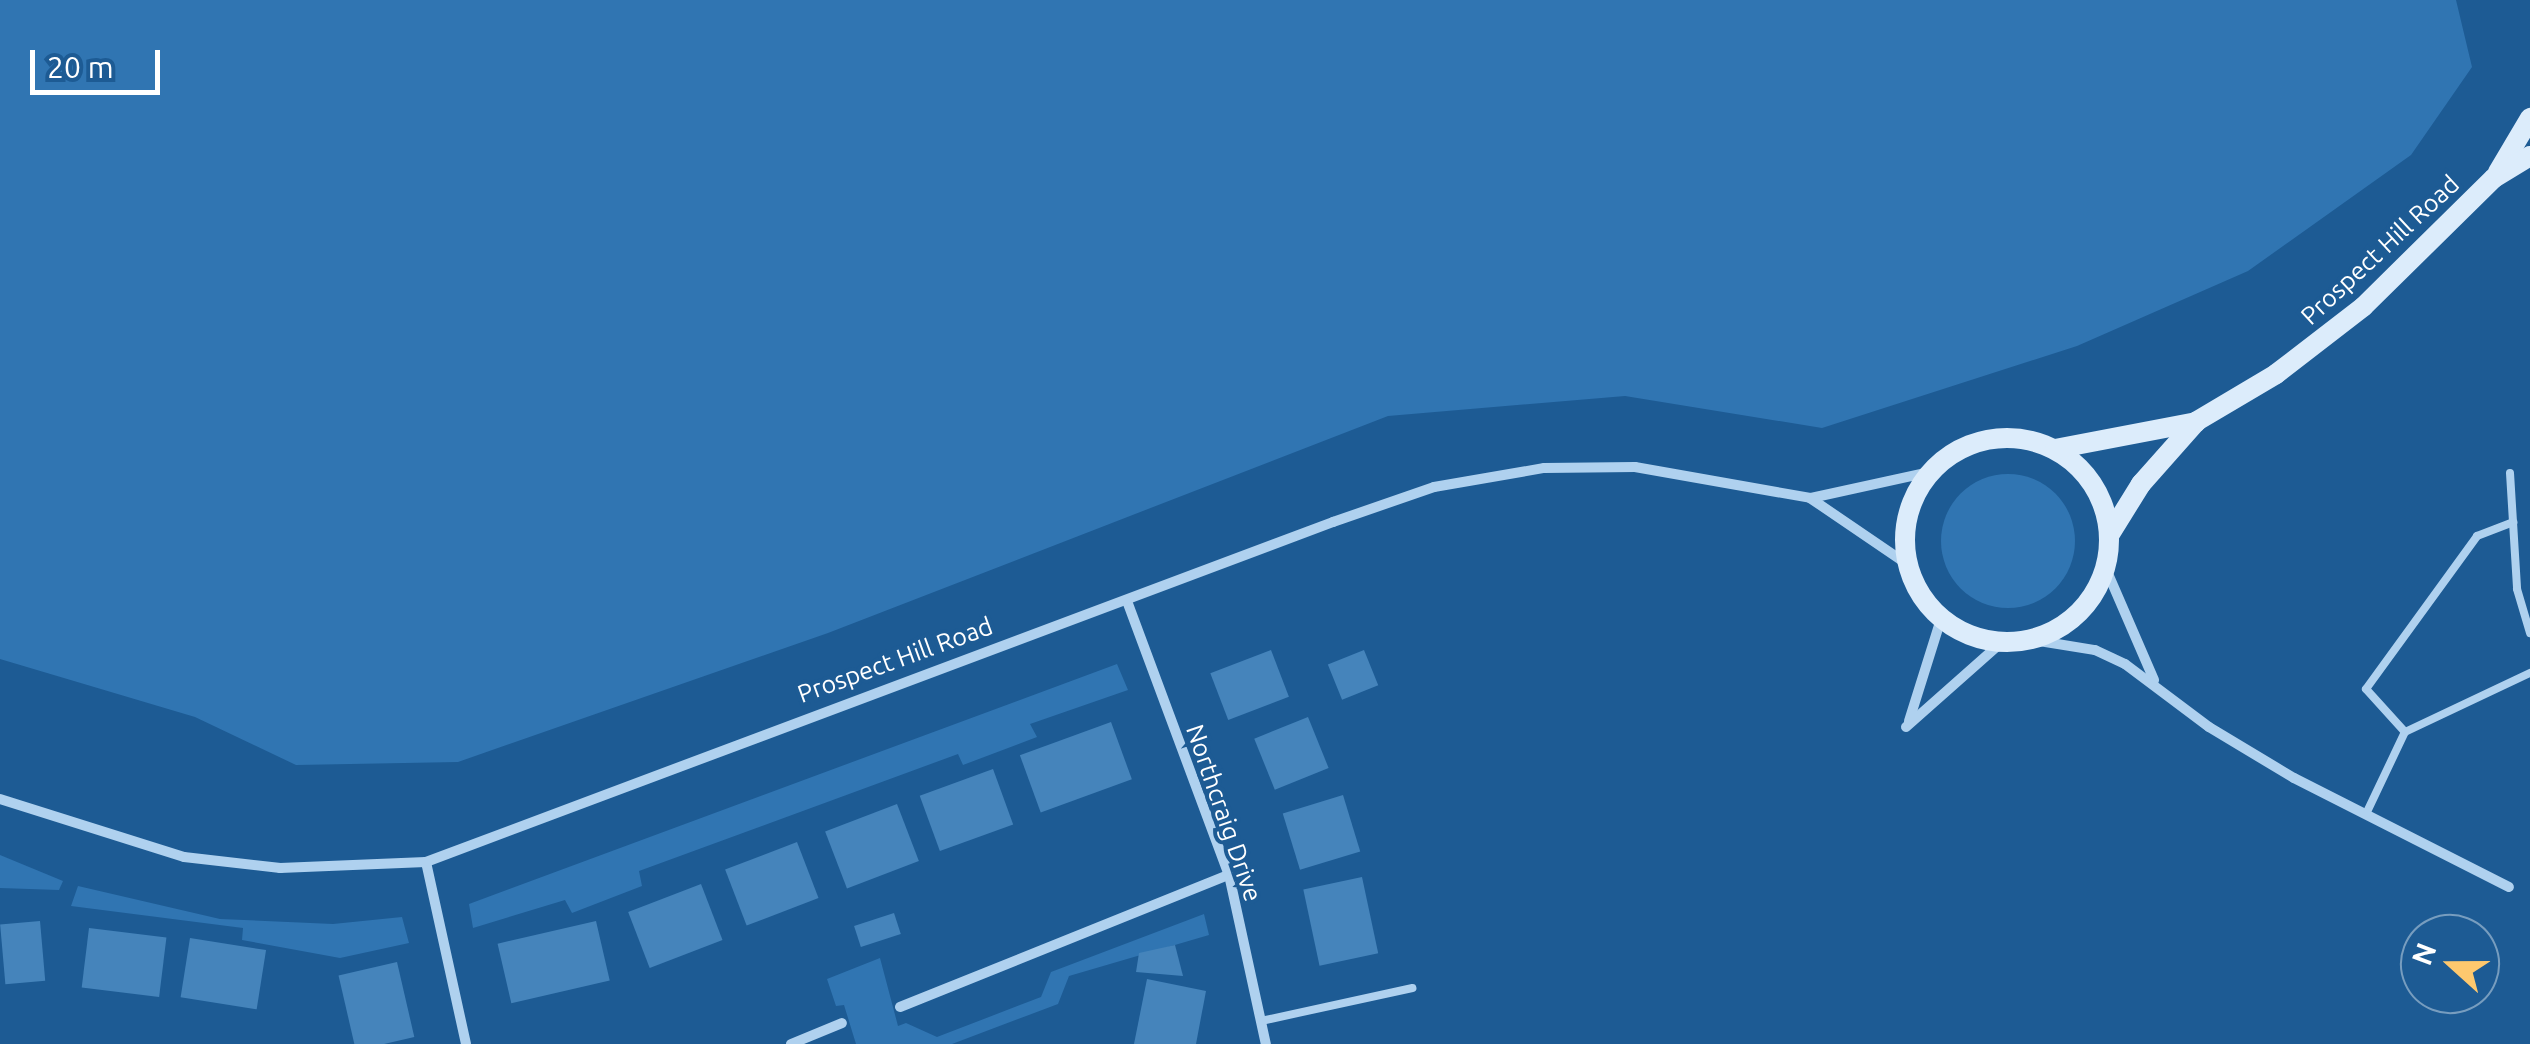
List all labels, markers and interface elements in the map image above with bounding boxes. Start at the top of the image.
scale bar [35,30,165,92]
text: 20 m [47,50,114,84]
street label: Prospect Hill Road [2295,169,2465,331]
street label: Prospect Hill Road [793,611,997,709]
street label: Northcraig Drive [1180,721,1268,905]
north arrow [2400,914,2500,1014]
text: N [2405,938,2442,969]

